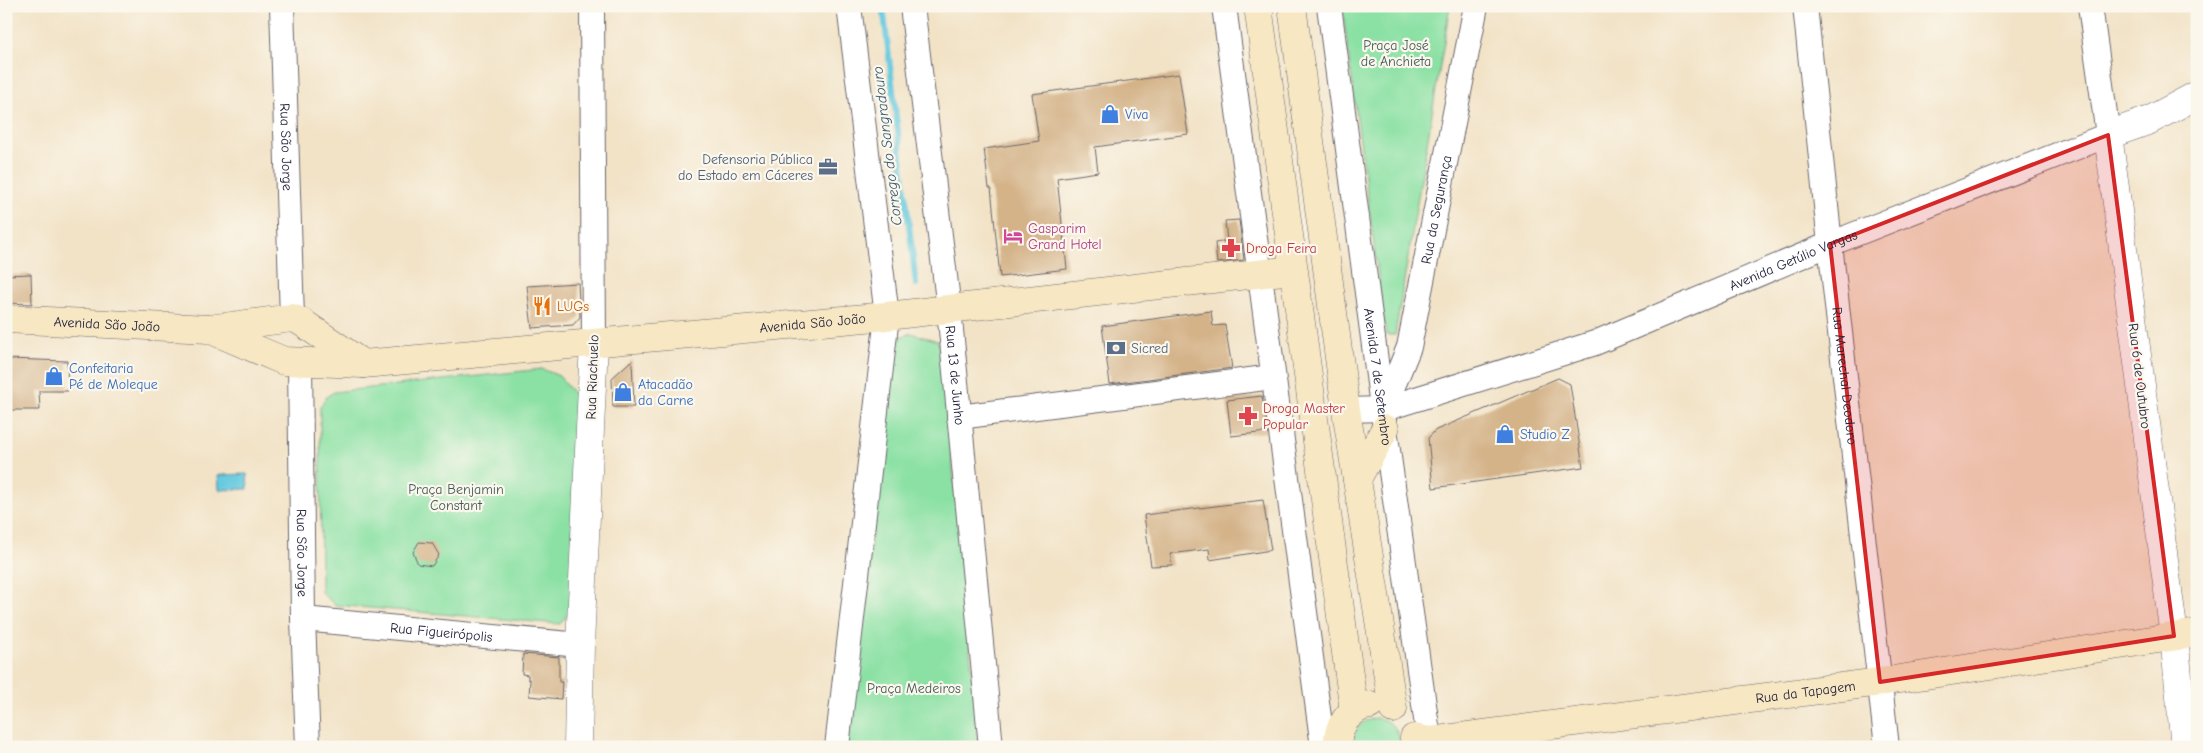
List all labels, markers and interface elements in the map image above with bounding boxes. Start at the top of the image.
park label: Praça José de Anchieta [1361,37,1431,70]
water label: Corrego do Sangradouro [868,65,906,227]
street label: Rua São Jorge [276,103,296,191]
shop icon: Viva [1099,103,1121,125]
place label: Viva [1125,106,1148,123]
place label: Defensoria Pública do Estado em Cáceres [678,151,813,184]
street label: Rua da Segurança [1418,154,1455,265]
office icon: Defensoria Pública do Estado em Cáceres [817,156,839,178]
place label: Gasparim Grand Hotel [1028,220,1101,253]
hotel icon: Gasparim Grand Hotel [1002,225,1024,247]
street label: Avenida Getúlio Vargas [1727,226,1860,294]
pharmacy icon: Droga Feira [1220,237,1242,259]
place label: Droga Feira [1246,240,1317,257]
restaurant icon: LUGs [531,295,553,317]
place label: LUGs [557,298,589,315]
street label: Rua Marechal Deodoro [1828,306,1861,446]
street label: Avenida 7 de Setembro [1360,307,1395,447]
street label: Avenida São João [759,310,866,337]
street label: Avenida São João [53,313,160,336]
street label: Rua 6 de Outubro [2125,322,2154,430]
street label: Rua 13 de Junho [942,325,968,426]
street label: Rua Riachuelo [583,334,602,420]
bank icon: Sicred [1105,337,1127,359]
place label: Sicred [1131,340,1168,357]
place label: Confeitaria Pé de Moleque [69,360,158,393]
shop icon: Confeitaria Pé de Moleque [43,365,65,387]
place label: Atacadão da Carne [638,376,693,409]
shop icon: Atacadão da Carne [612,381,634,403]
place label: Droga Master Popular [1263,400,1345,433]
pharmacy icon: Droga Master Popular [1237,405,1259,427]
shop icon: Studio Z [1494,423,1516,445]
place label: Studio Z [1520,426,1570,443]
park label: Praça Benjamin Constant [408,481,504,514]
street label: Rua São Jorge [293,509,311,597]
street label: Rua Figueirópolis [389,619,494,646]
street label: Rua da Tapagem [1755,677,1857,707]
park label: Praça Medeiros [867,680,961,697]

